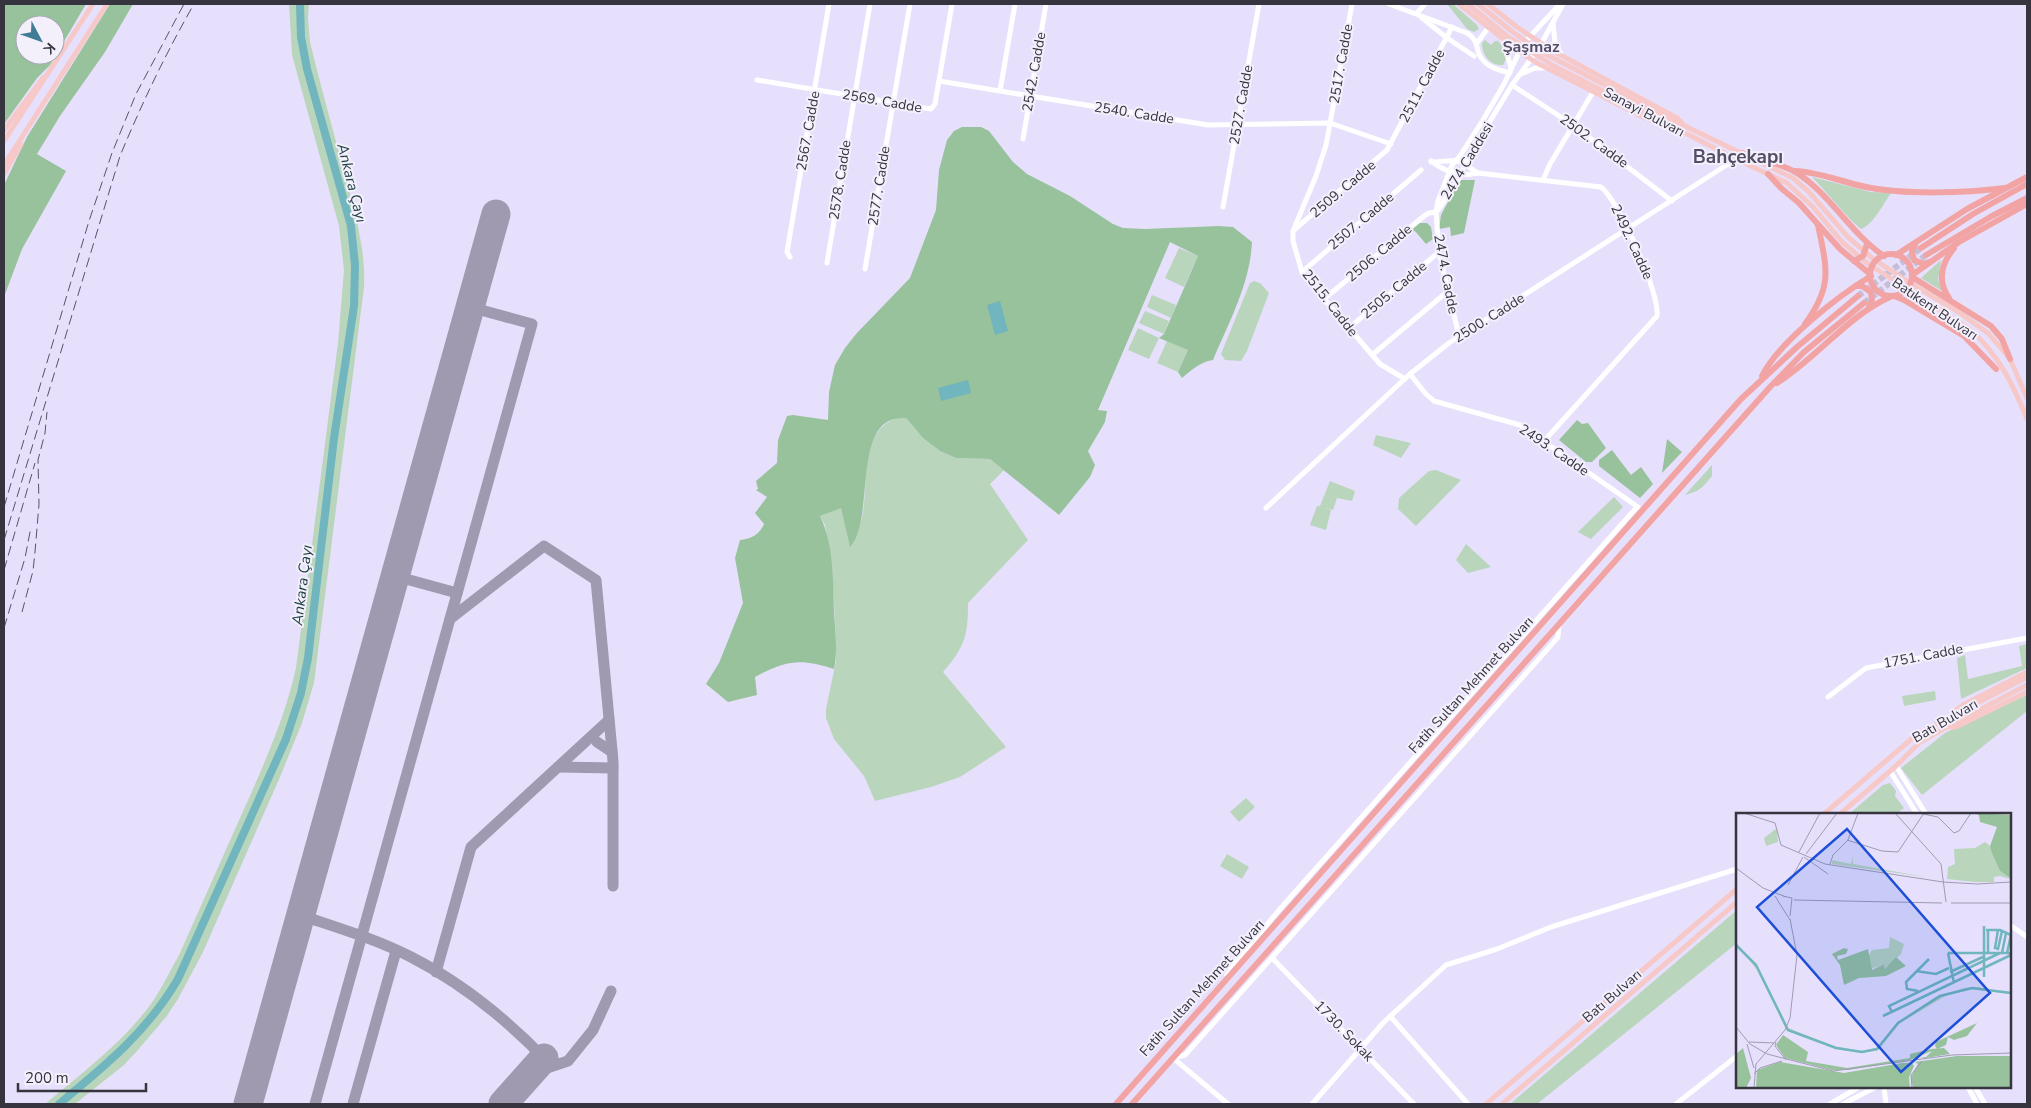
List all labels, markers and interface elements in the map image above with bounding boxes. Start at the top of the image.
north arrow [15,15,65,65]
street label: 2517. Cadde [1325,23,1357,105]
street label: 2542. Cadde [1018,31,1050,113]
district label: Şaşmaz [1502,36,1560,58]
text: K [39,38,60,58]
street label: 2511. Cadde [1395,46,1449,126]
street label: 2527. Cadde [1225,64,1257,146]
street label: Sanayi Bulvarı [1600,83,1688,141]
street label: 2569. Cadde [841,85,923,117]
street label: 2567. Cadde [792,90,824,172]
street label: 2540. Cadde [1093,97,1175,129]
street label: 2502. Cadde [1556,110,1632,172]
street label: 2474 Caddesi [1436,119,1498,203]
street label: 2578. Cadde [824,139,856,221]
water label: Ankara Çayı [332,140,371,225]
district label: Bahçekapı [1693,144,1783,170]
street label: 2577. Cadde [863,145,895,227]
street label: 2509. Cadde [1306,156,1380,222]
street label: 2507. Cadde [1324,188,1398,254]
street label: 2492. Cadde [1606,201,1658,283]
street label: 2506. Cadde [1342,220,1416,286]
street label: 2474. Cadde [1429,233,1463,315]
street label: 2505. Cadde [1357,257,1431,323]
street label: 2515. Cadde [1298,265,1362,341]
street label: Batıkent Bulvarı [1888,273,1982,345]
street label: 2500. Cadde [1450,289,1528,347]
street label: 2493. Cadde [1515,420,1593,480]
water label: Ankara Çayı [287,544,317,627]
street label: Fatih Sultan Mehmet Bulvarı [1404,612,1538,758]
street label: 1751. Cadde [1882,639,1964,673]
street label: Batı Bulvarı [1909,695,1981,747]
inset map [1736,813,2011,1088]
street label: Fatih Sultan Mehmet Bulvarı [1135,915,1269,1061]
street label: Batı Bulvarı [1578,965,1646,1027]
street label: 1730. Sokak [1310,996,1379,1066]
scale bar [18,1060,145,1092]
text: 200 m [25,1068,69,1088]

